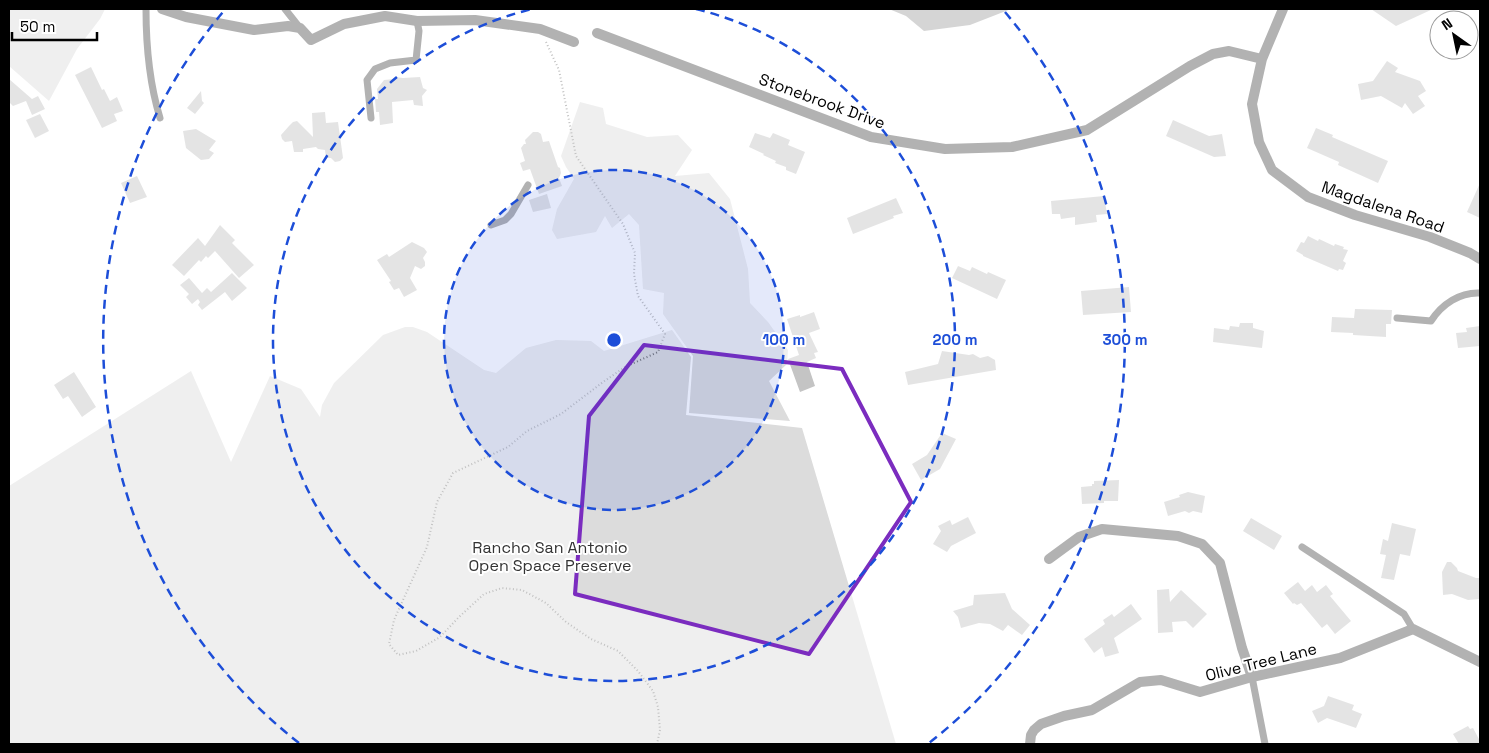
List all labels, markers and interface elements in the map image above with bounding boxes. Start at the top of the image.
scale bar [12,10,98,42]
north arrow [1429,10,1479,60]
text: N [1438,14,1456,34]
text: 50 m [20,17,55,36]
street label: Stonebrook Drive [756,68,888,134]
street label: Magdalena Road [1319,176,1447,238]
text: 100 m [763,330,805,349]
text: 200 m [933,330,977,349]
text: 300 m [1102,330,1148,349]
centre of rings [605,331,623,349]
park label: Rancho San Antonio Open Space Preserve [468,537,632,576]
street label: Olive Tree Lane [1203,638,1319,686]

